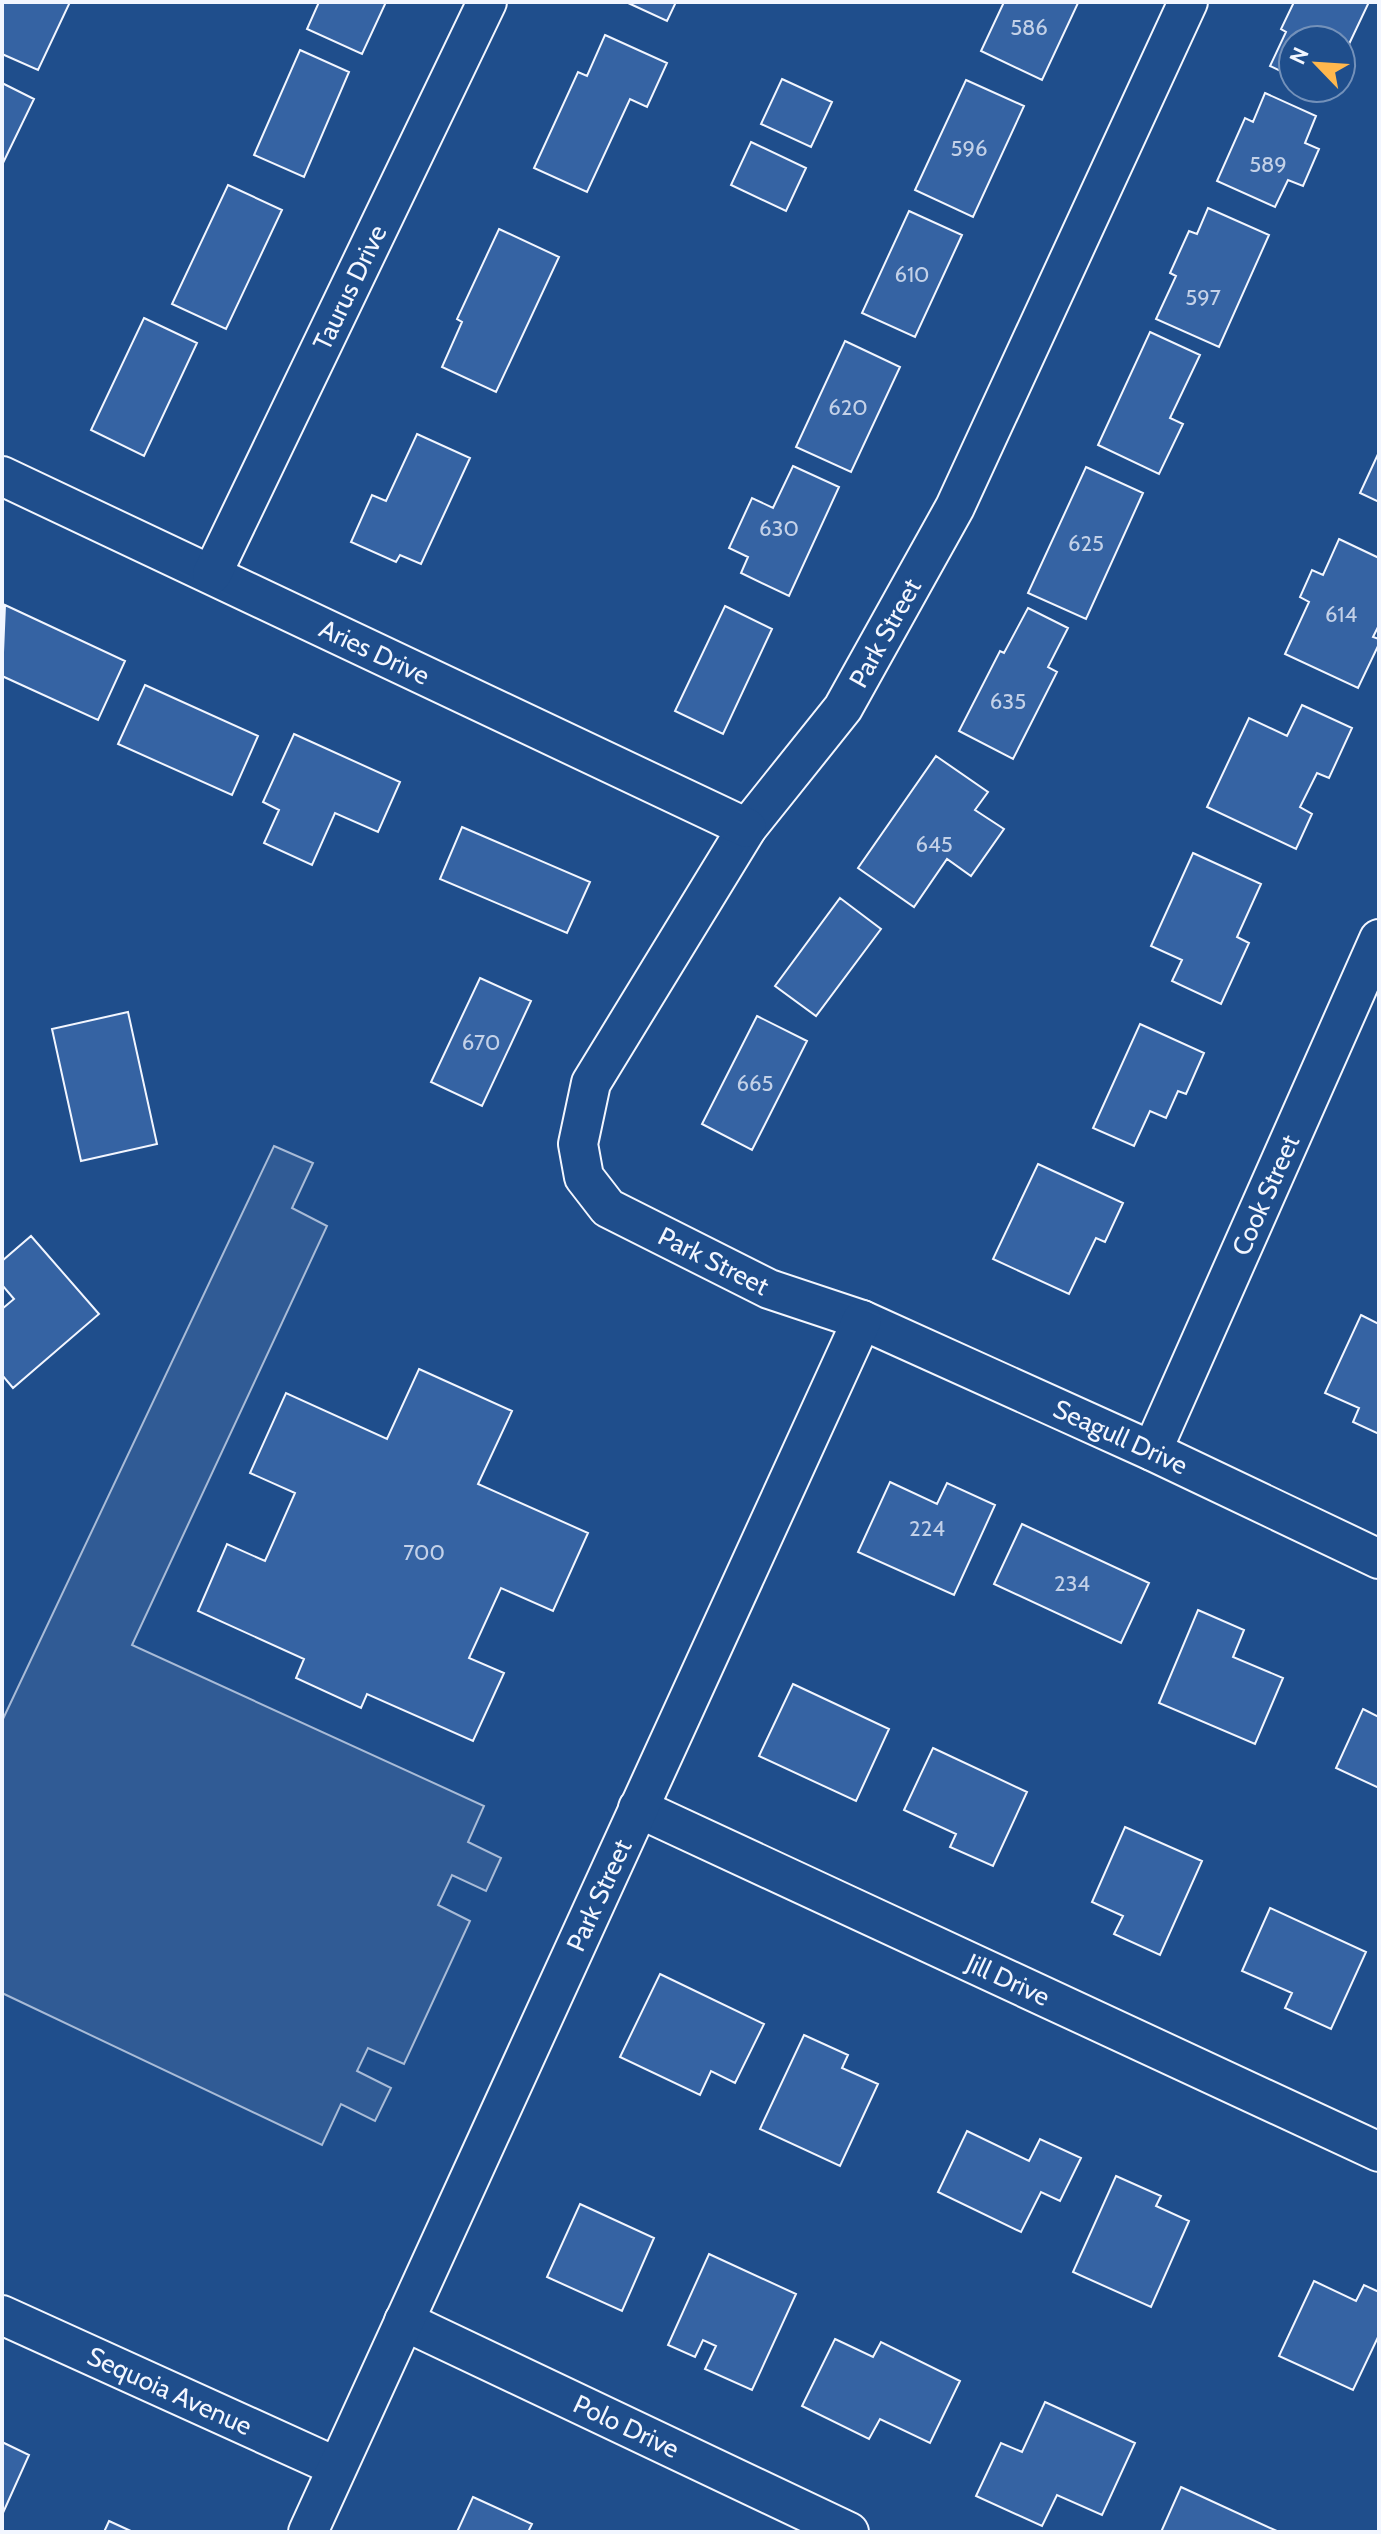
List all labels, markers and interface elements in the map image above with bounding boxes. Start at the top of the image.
house number: 586 [1010,14,1048,41]
north arrow [1277,24,1357,104]
text: N [1284,43,1315,69]
house number: 596 [951,135,987,162]
house number: 589 [1249,151,1287,178]
street label: Taurus Drive [306,220,393,355]
house number: 610 [895,261,929,288]
house number: 597 [1185,284,1221,311]
house number: 620 [828,394,868,421]
house number: 630 [759,515,799,542]
house number: 625 [1068,530,1104,557]
street label: Park Street [842,573,928,693]
house number: 614 [1325,601,1357,628]
street label: Aries Drive [314,612,435,692]
house number: 635 [990,688,1026,715]
house number: 645 [915,831,953,858]
house number: 670 [462,1029,500,1056]
house number: 665 [737,1070,773,1097]
street label: Cook Street [1225,1130,1306,1260]
street label: Park Street [653,1220,774,1302]
street label: Seagull Drive [1048,1393,1193,1482]
house number: 224 [909,1515,945,1542]
house number: 700 [403,1539,445,1566]
house number: 234 [1054,1570,1090,1597]
street label: Park Street [560,1834,639,1956]
street label: Jill Drive [960,1946,1055,2013]
street label: Sequoia Avenue [82,2340,257,2442]
street label: Polo Drive [568,2388,684,2465]

